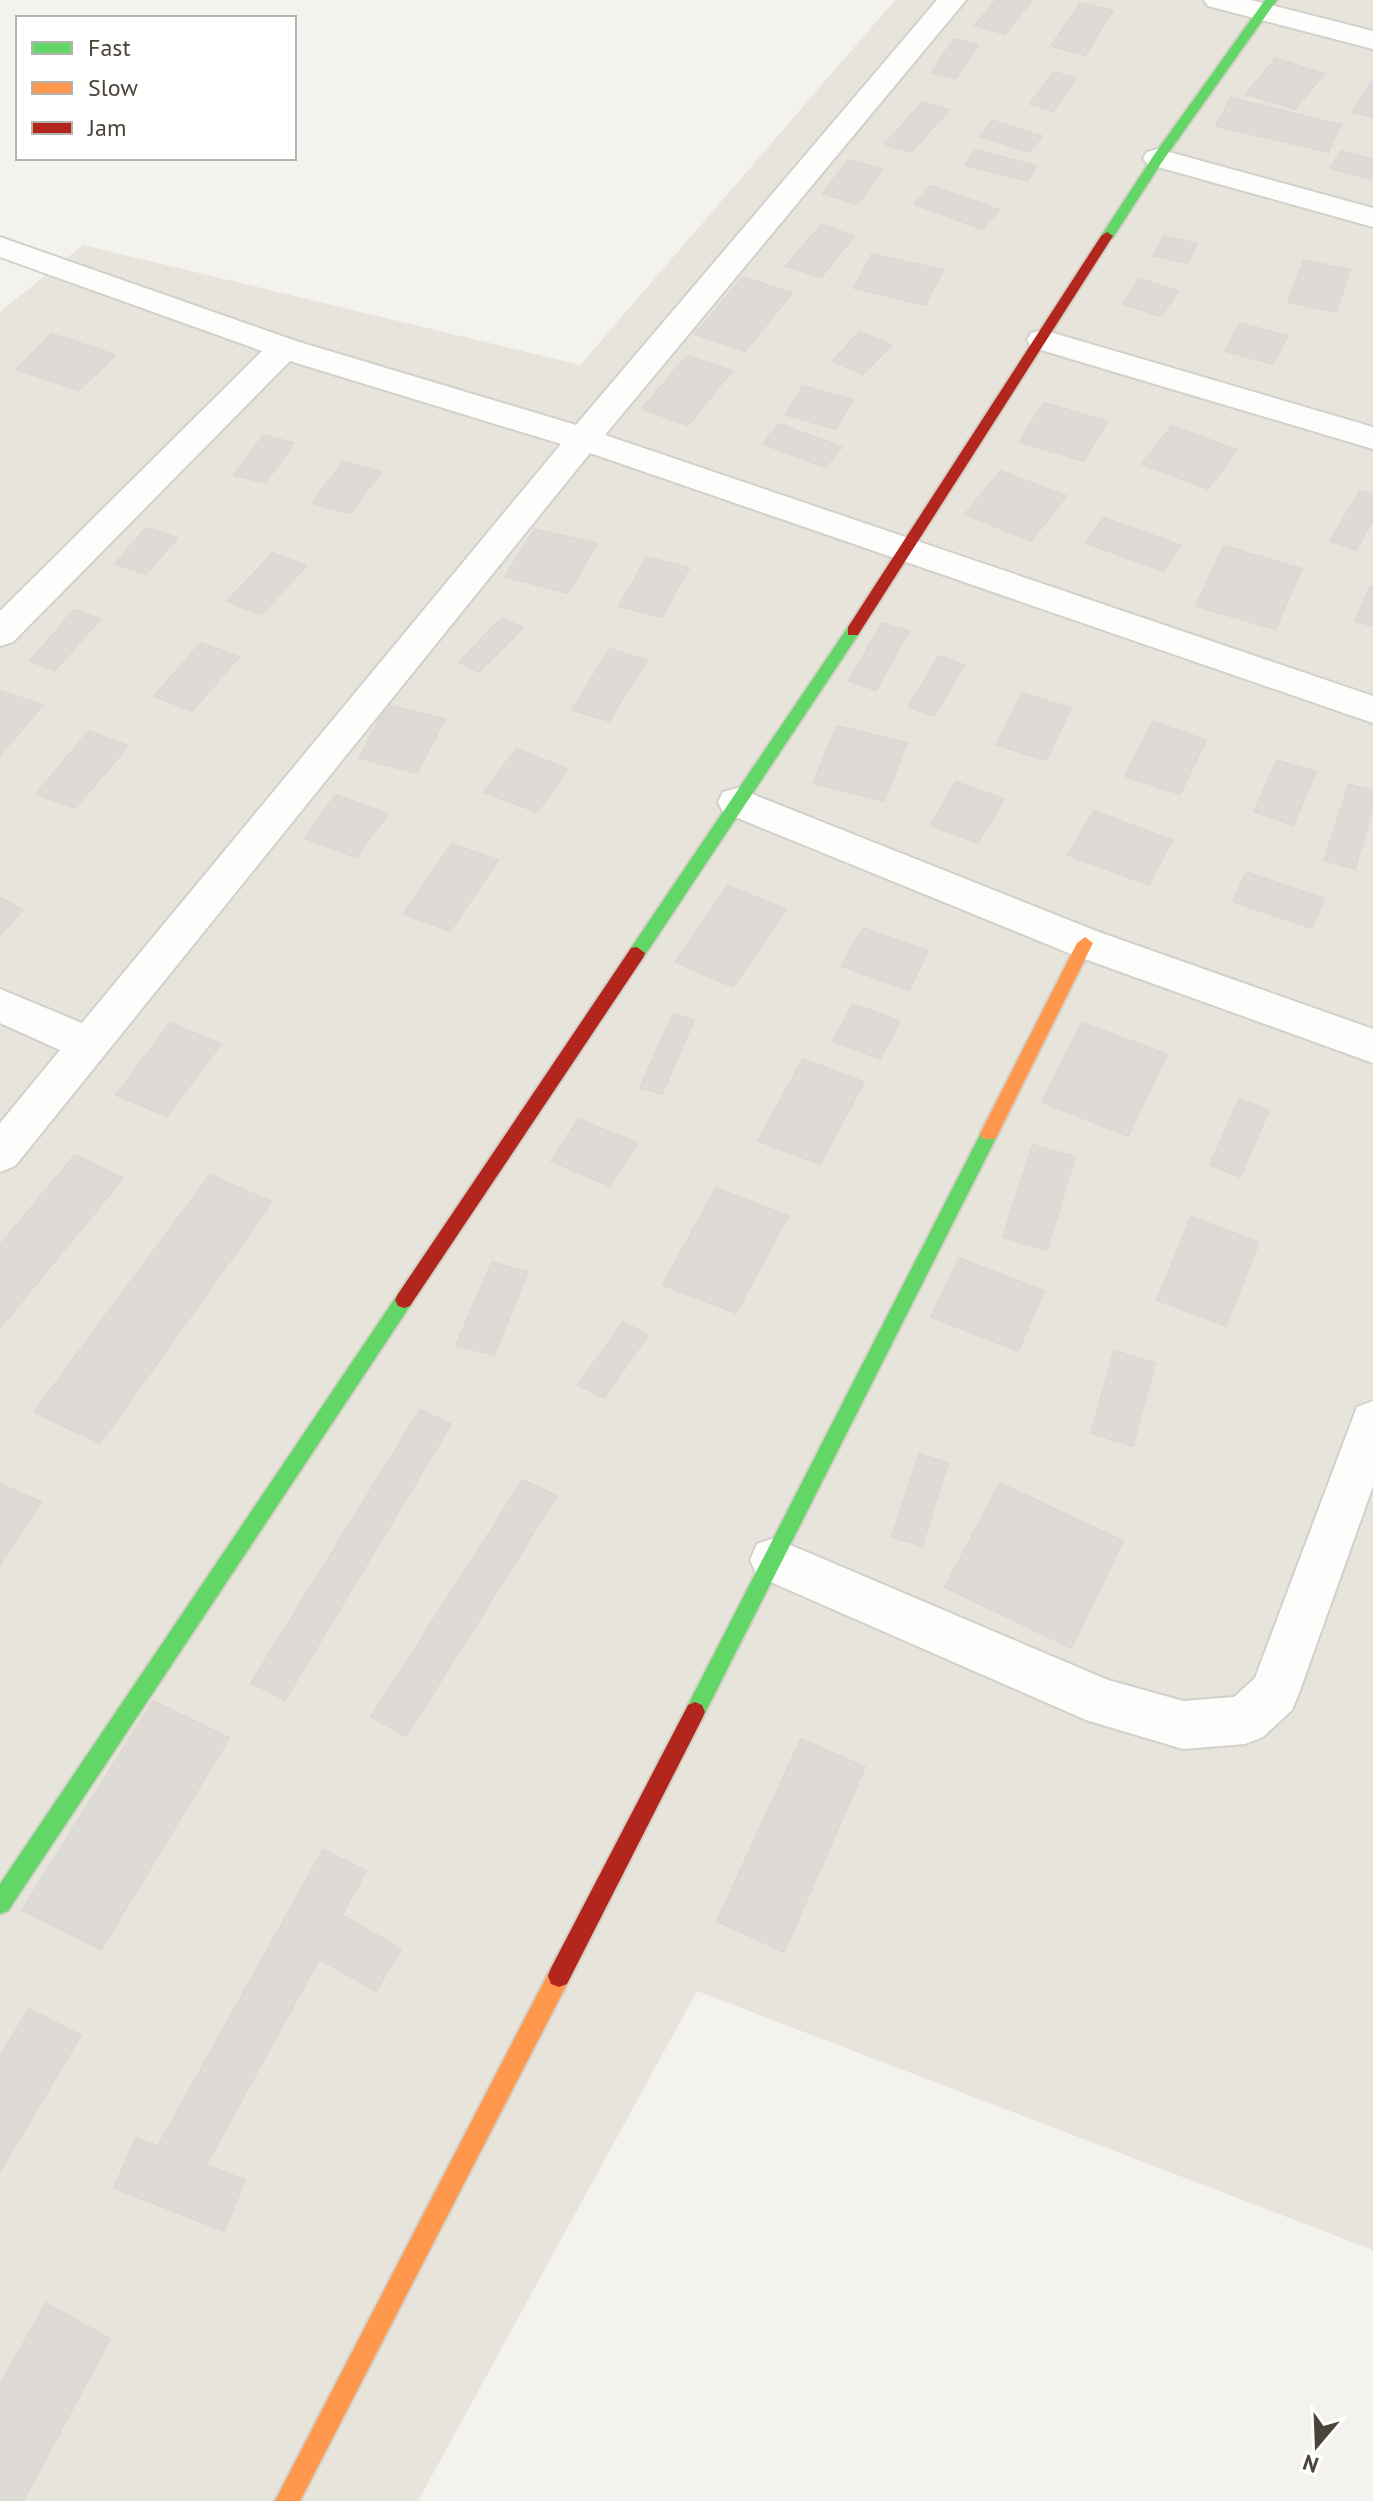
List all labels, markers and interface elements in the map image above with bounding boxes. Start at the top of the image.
legend [16,16,296,160]
text: Fast [88,32,131,63]
text: Slow [88,72,138,103]
text: Jam [87,112,126,143]
north arrow [1277,2405,1357,2485]
text: N [1299,2448,1322,2480]

